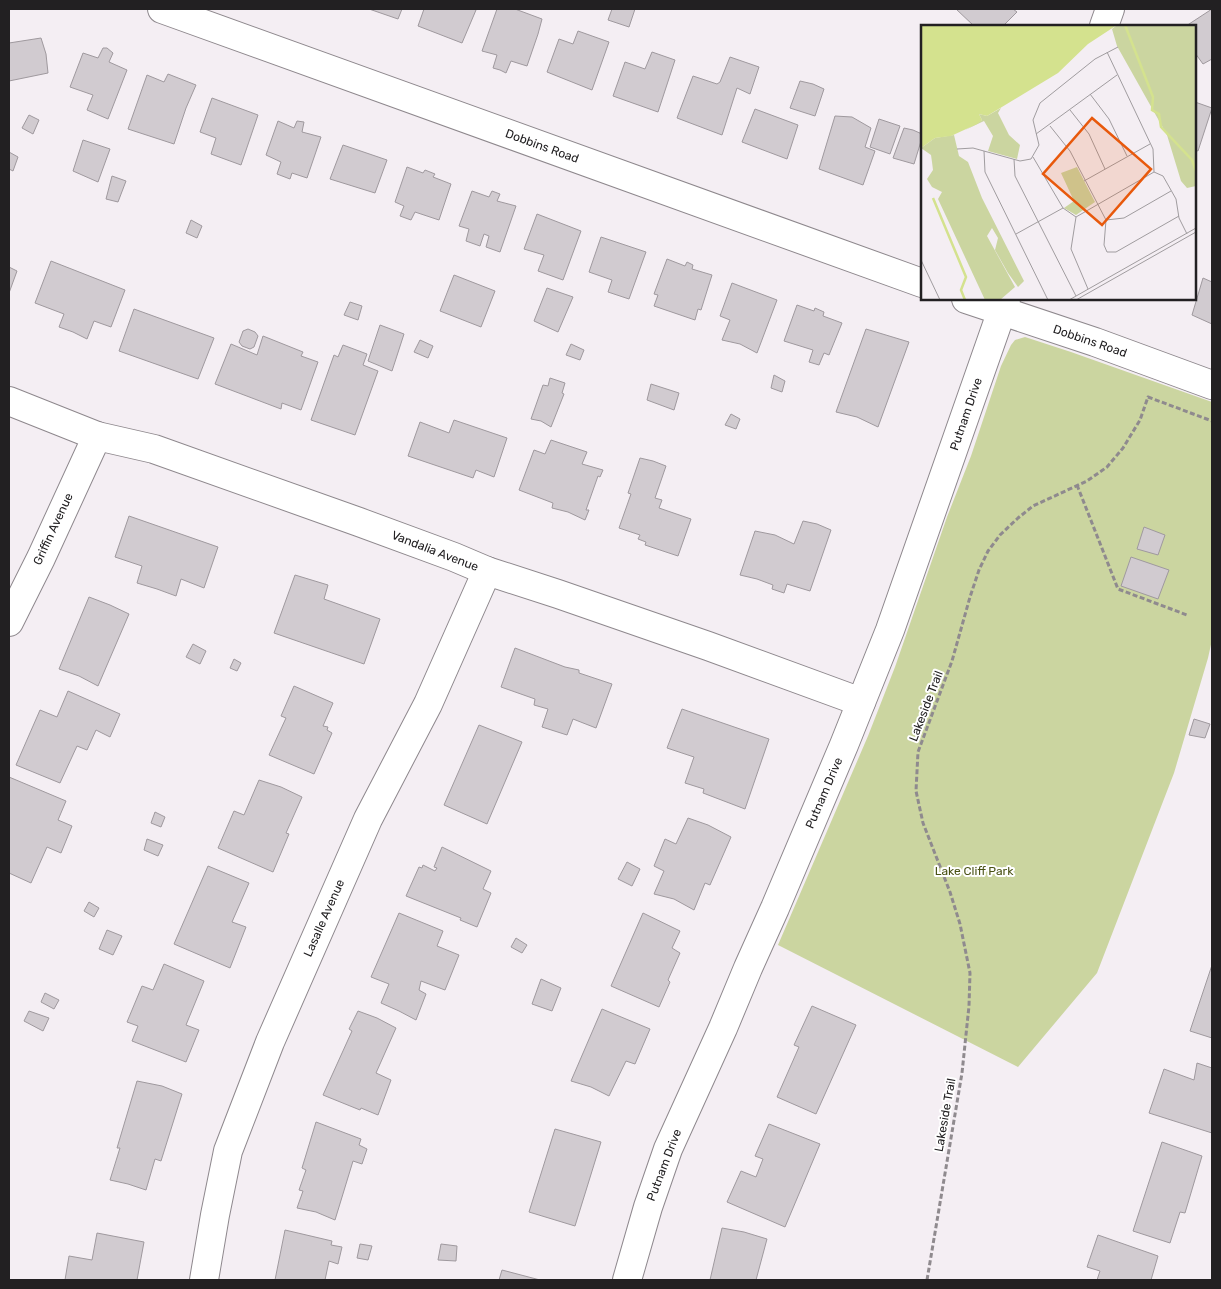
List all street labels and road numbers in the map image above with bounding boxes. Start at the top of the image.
street label: Dobbins Road [503,126,581,166]
street label: Dobbins Road [1051,322,1129,360]
street label: Putnam Drive [947,376,985,452]
street label: Griffin Avenue [30,491,76,567]
street label: Vandalia Avenue [390,528,481,574]
street label: Lakeside Trail [906,669,946,743]
street label: Putnam Drive [803,755,845,831]
street label: Lasalle Avenue [301,877,347,959]
street label: Lakeside Trail [932,1077,958,1153]
street label: Putnam Drive [644,1127,684,1203]

